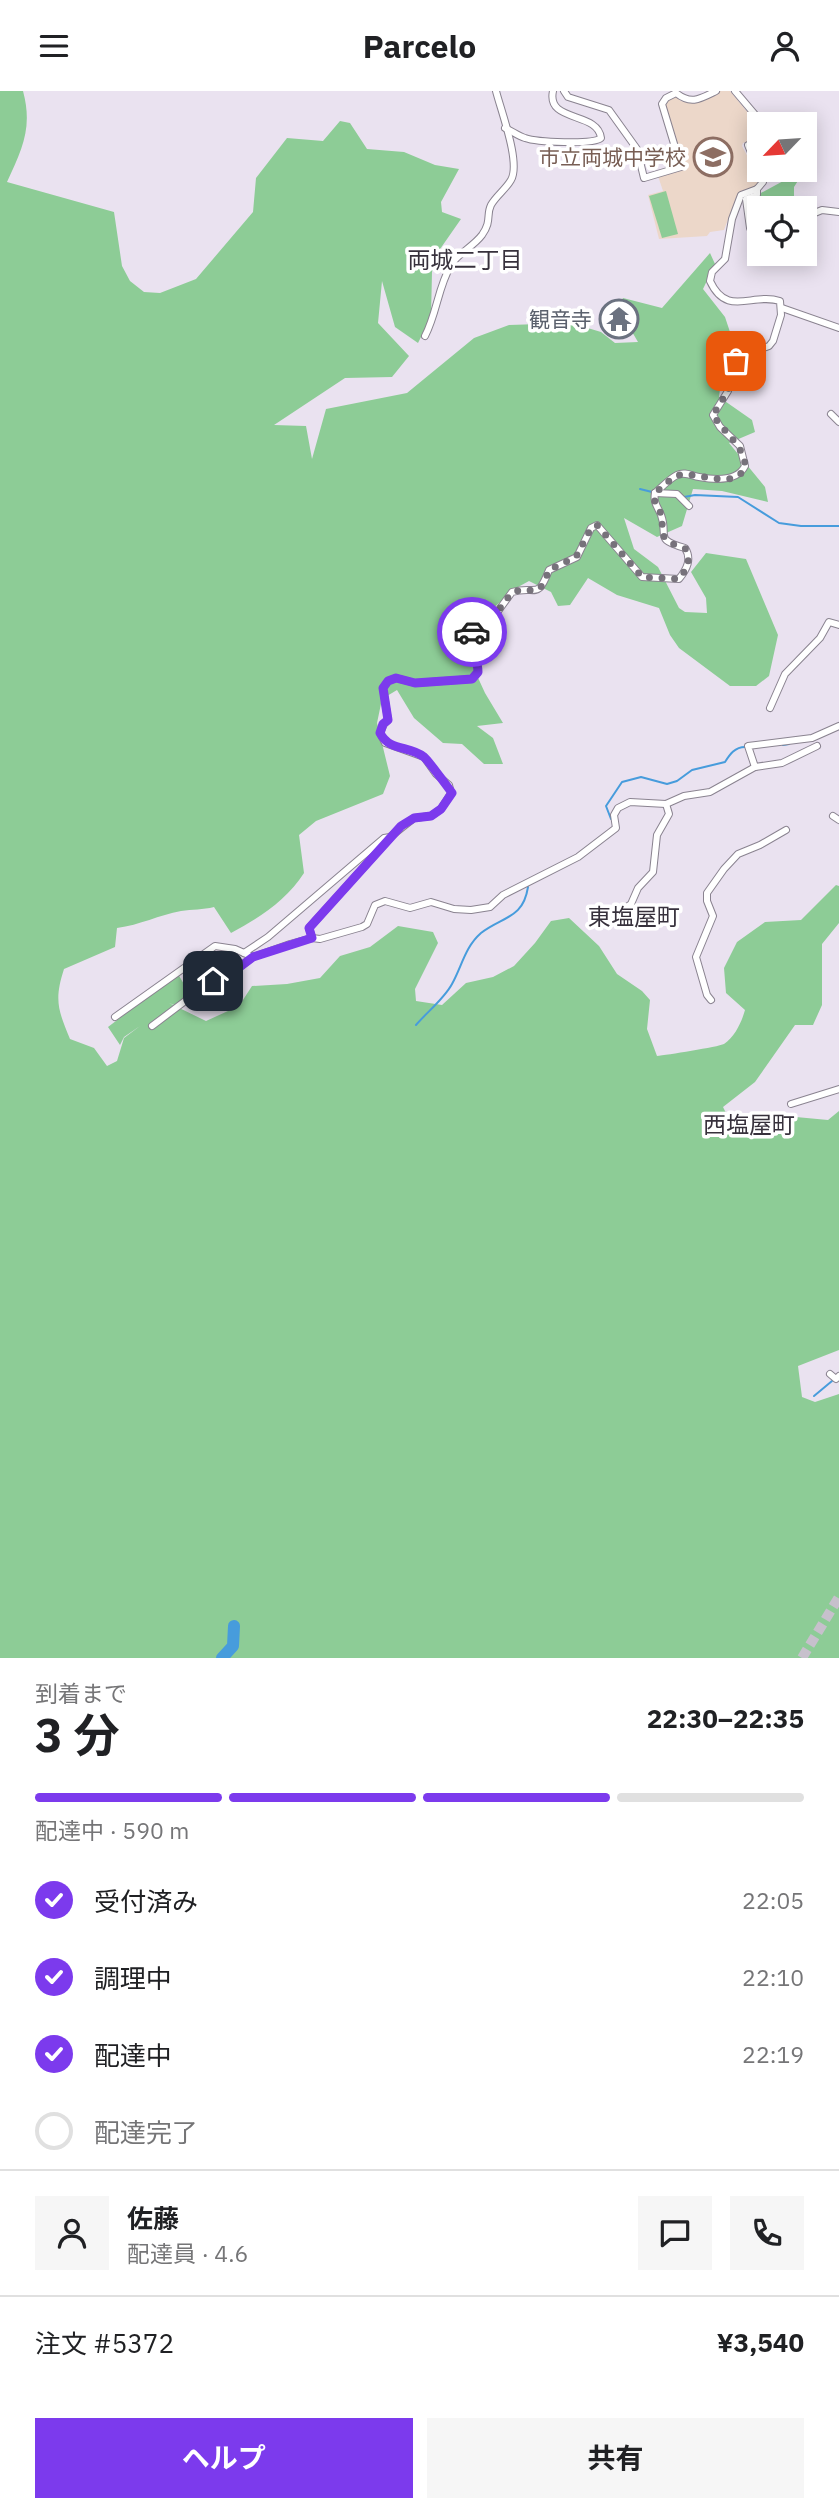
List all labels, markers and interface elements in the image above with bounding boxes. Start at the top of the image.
text: Parcelo [363,25,476,67]
icon: menu [35,27,73,65]
icon: person [766,27,804,65]
north arrow [747,112,817,182]
map controls [747,112,817,266]
school or university icon: 市立両城中学校 [692,136,734,178]
place label: 市立両城中学校 [539,143,686,171]
button: locate [747,196,817,266]
district label: 両城二丁目 [408,244,523,274]
temple icon: 観音寺 [598,298,640,340]
place label: 観音寺 [529,305,592,333]
pin [706,331,766,391]
icon: bag [717,342,755,380]
courier [437,597,507,667]
icon: car [453,613,491,651]
district label: 東塩屋町 [588,901,680,931]
pin [183,951,243,1011]
icon: home [194,962,232,1000]
district label: 西塩屋町 [703,1109,795,1139]
text: 到着まで [35,1678,127,1708]
text: 22:30–22:35 [647,1701,804,1735]
text: 3 分 [35,1705,119,1765]
text: 配達中 · 590 m [35,1815,189,1845]
icon: check [35,1881,73,1919]
text: 受付済み [94,1884,198,1918]
text: 22:05 [742,1885,804,1915]
icon: check [35,1958,73,1996]
text: 調理中 [94,1961,172,1995]
text: 22:10 [742,1962,804,1992]
icon: check [35,2035,73,2073]
text: 配達中 [94,2038,172,2072]
text: 22:19 [742,2039,804,2069]
text: 配達完了 [94,2115,198,2149]
button: person [35,2196,109,2270]
button: chat [638,2196,712,2270]
button: phone [730,2196,804,2270]
text: 佐藤 [127,2201,179,2235]
text: 配達員 · 4.6 [127,2238,248,2268]
text: ¥3,540 [717,2325,804,2359]
text: 注文 #5372 [35,2326,174,2360]
button: ヘルプ [35,2418,413,2498]
button: 共有 [427,2418,804,2498]

